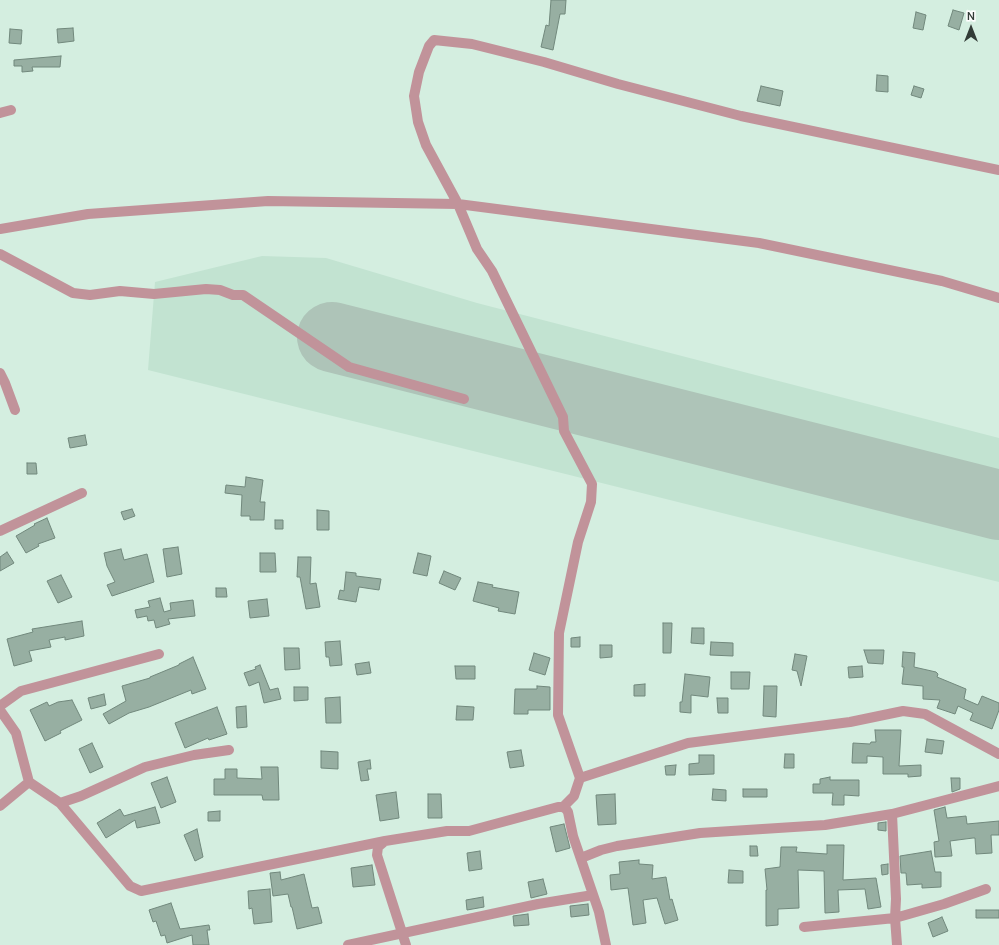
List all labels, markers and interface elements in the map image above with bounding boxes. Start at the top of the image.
north arrow [951,8,991,48]
text: N [967,8,975,23]

